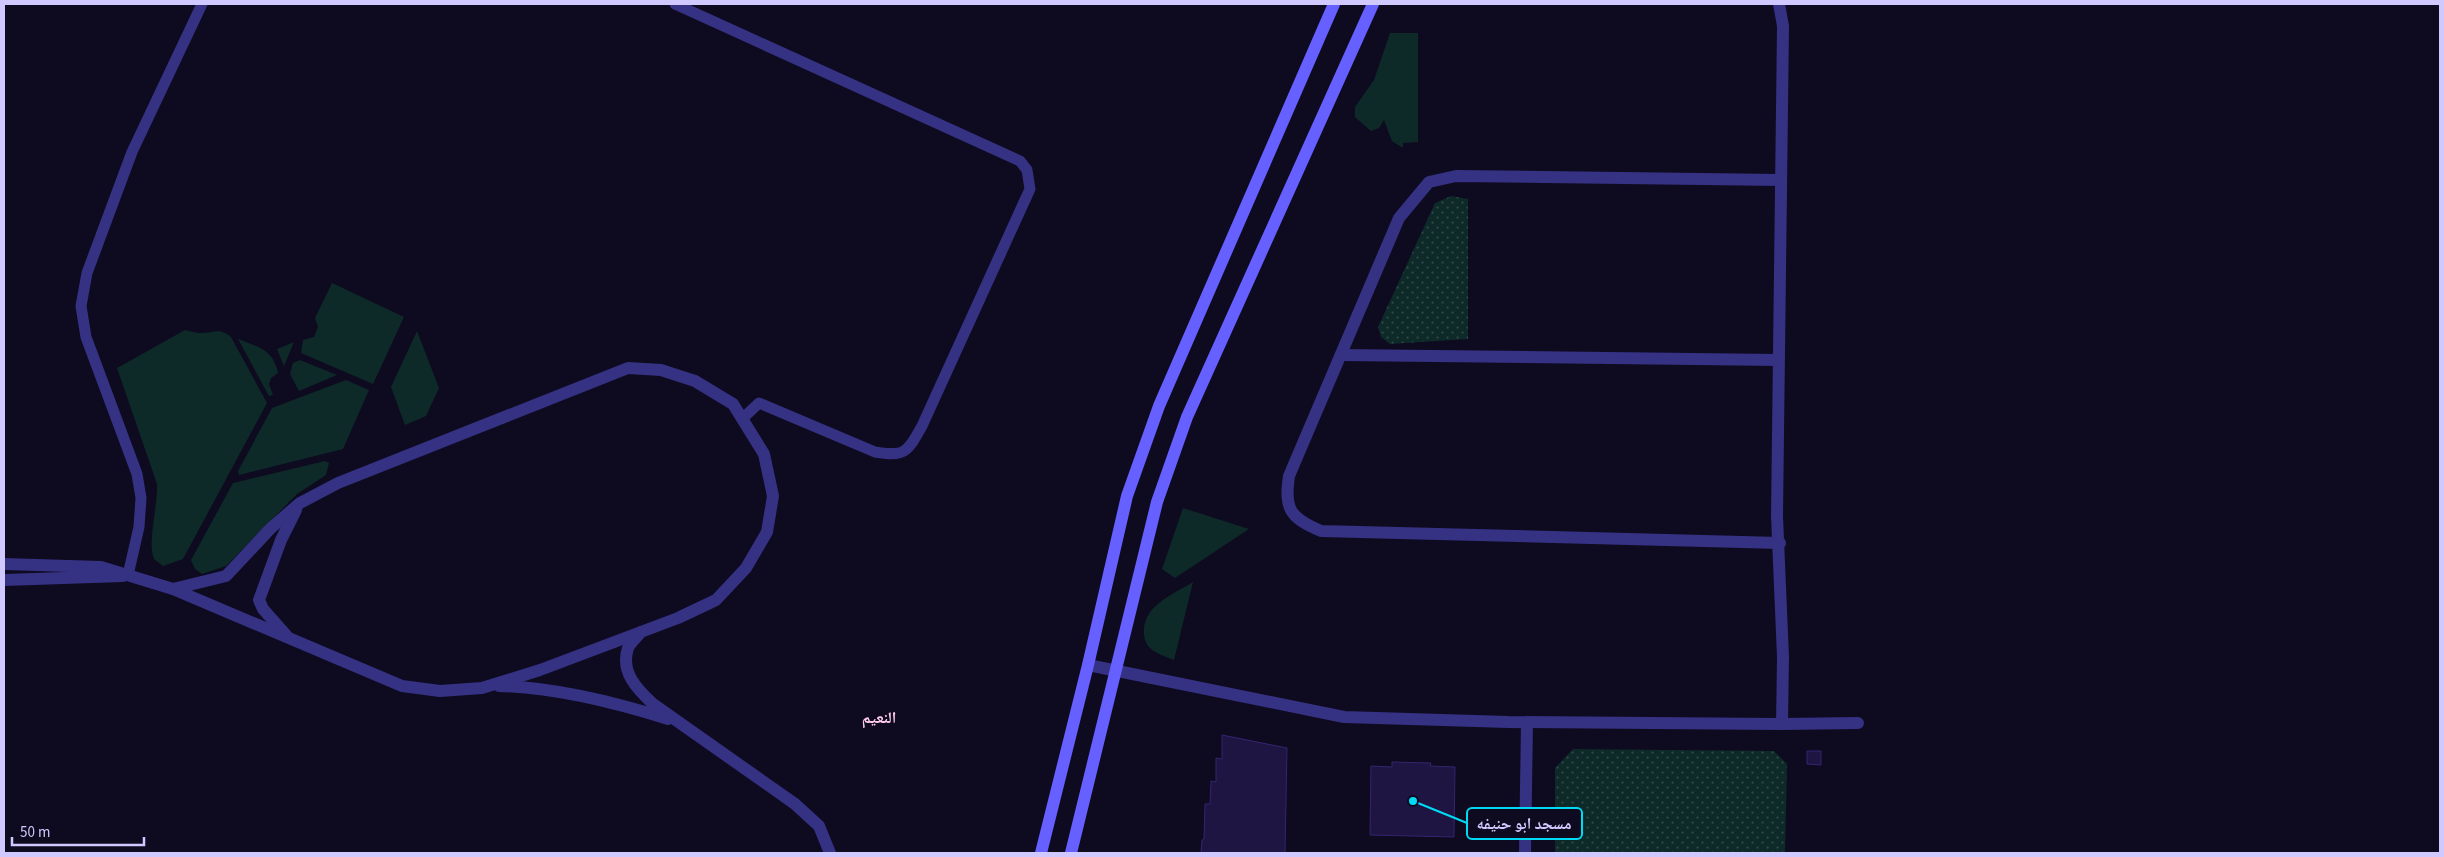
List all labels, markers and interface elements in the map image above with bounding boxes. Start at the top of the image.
district label: النعيم [862,707,896,729]
callout: مسجد ابو حنيفه [1467,808,1582,839]
text: مسجد ابو حنيفه [1476,813,1572,835]
scale bar [12,814,145,846]
text: 50 m [20,822,50,843]

